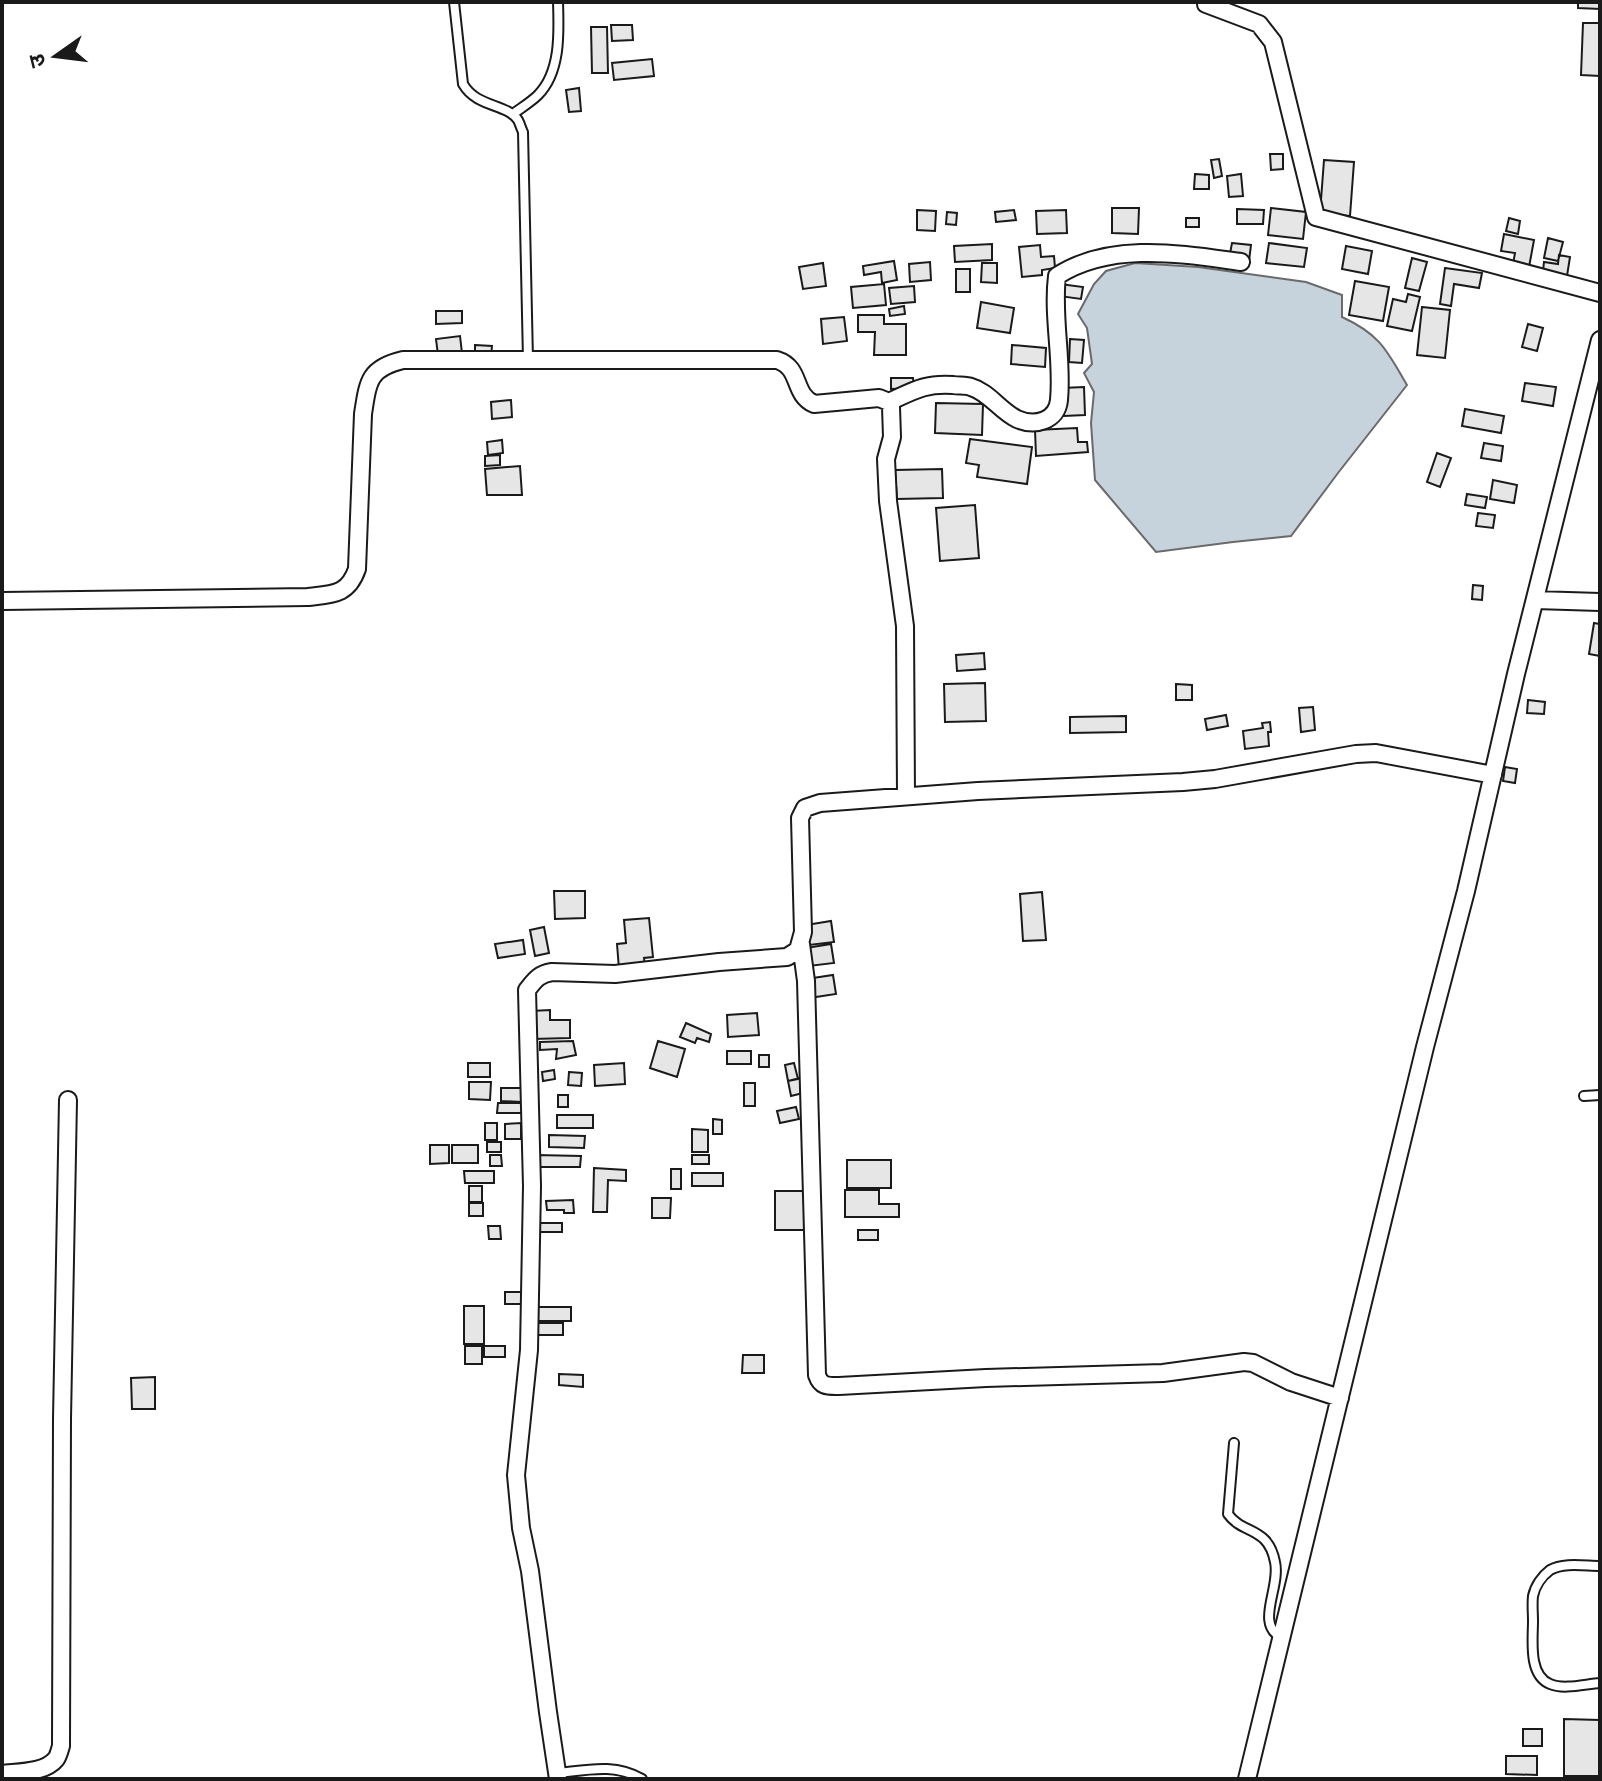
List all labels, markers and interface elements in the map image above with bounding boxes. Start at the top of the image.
north arrow [16,16,96,96]
text: उ [23,50,51,70]

